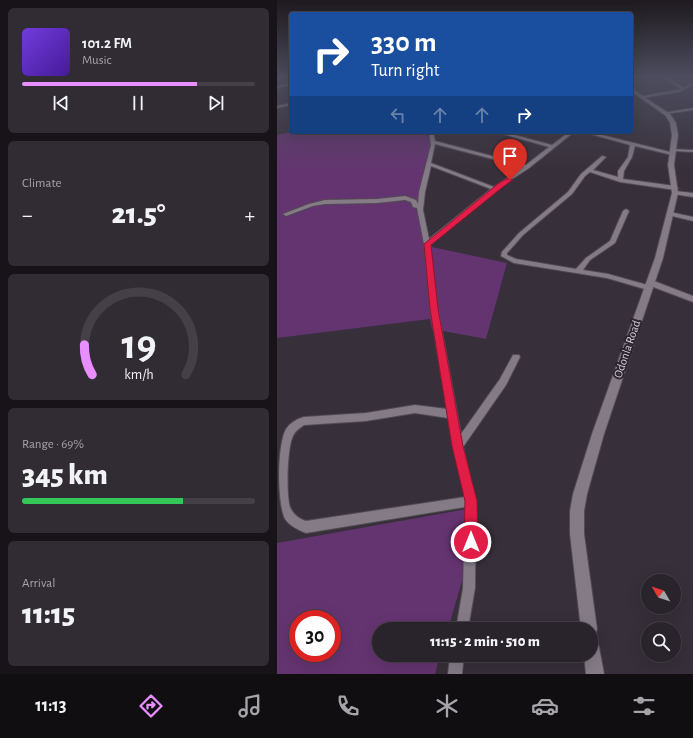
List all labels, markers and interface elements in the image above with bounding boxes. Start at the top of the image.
icon: right [305,28,357,80]
text: 330 m [371,29,437,57]
text: 101.2 FM [82,36,132,51]
text: Music [82,54,112,67]
text: Turn right [371,62,440,80]
icon: previous [50,92,72,114]
icon: pause [127,92,149,114]
icon: next [205,92,227,114]
icon: left [387,104,409,126]
icon: ahead [429,104,451,126]
icon: ahead [471,104,493,126]
icon: right [513,104,535,126]
pin [493,139,527,180]
icon: arrive [499,145,521,167]
text: Climate [22,177,61,190]
text: 21.5° [111,199,166,229]
text: − [22,204,33,226]
text: + [244,204,255,226]
street label: Odonla Road [612,319,642,379]
text: 19 [121,325,156,366]
text: km/h [124,368,153,382]
text: Range · 69% [22,438,84,451]
text: 345 km [22,460,108,490]
position arrow [450,521,492,563]
north arrow [641,574,681,614]
map controls [641,574,681,662]
text: Arrival [22,577,55,590]
text: 11:15 [22,599,75,629]
speed limit sign: 30 [289,610,341,662]
button: search [641,622,681,662]
text: 11:15 · 2 min · 510 m [430,634,540,649]
icon: directions [137,692,165,720]
icon: music [236,692,264,720]
icon: phone [334,692,362,720]
icon: climate [433,692,461,720]
icon: car [531,692,559,720]
icon: filters [630,692,658,720]
text: 11:13 [35,697,67,715]

